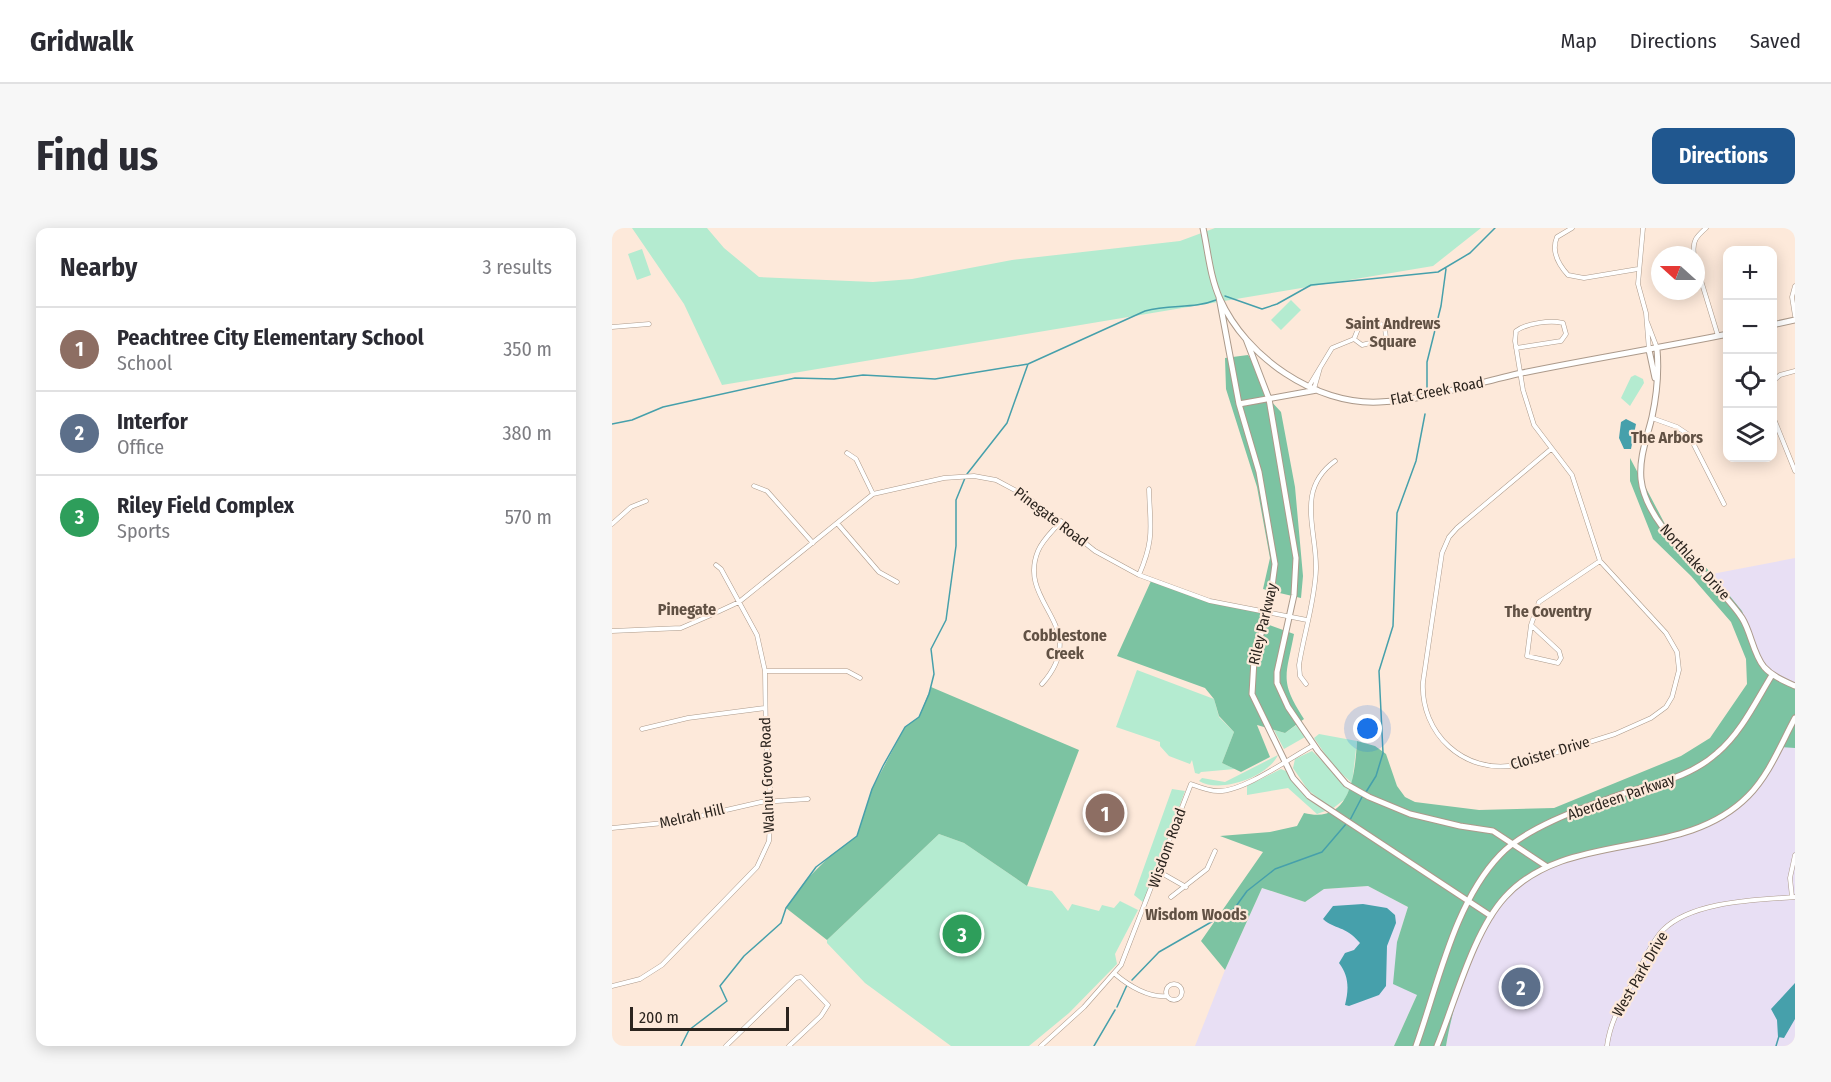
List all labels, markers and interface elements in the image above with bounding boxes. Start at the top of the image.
text: Gridwalk [30,25,134,58]
text: Map [1560,28,1597,54]
text: Directions [1630,28,1717,54]
text: Saved [1750,28,1801,54]
button: Directions [1652,128,1795,184]
text: Find us [36,131,158,181]
north arrow [1651,246,1705,300]
map controls [1723,246,1777,462]
button: + [1723,246,1777,300]
text: Nearby [60,252,137,283]
text: 3 results [483,255,552,279]
button: − [1723,300,1777,354]
district label: Saint Andrews Square [1345,314,1441,351]
text: Peachtree City Elementary School [117,324,424,351]
text: 1 [75,337,84,361]
text: 350 m [503,337,552,361]
text: School [117,351,172,375]
button: locate [1723,354,1777,408]
street label: Flat Creek Road [1389,373,1485,409]
text: Interfor [117,408,188,435]
button: layers [1723,408,1777,462]
text: 2 [75,421,84,445]
text: 380 m [502,421,552,445]
district label: The Arbors [1631,428,1703,447]
text: Office [117,435,164,459]
street label: Pinegate Road [1011,483,1091,551]
text: Riley Field Complex [117,492,294,519]
text: 3 [75,505,84,529]
text: 570 m [505,505,552,529]
text: Sports [117,519,170,543]
street label: Northlake Drive [1656,520,1734,604]
street label: Riley Parkway [1245,581,1281,667]
district label: Pinegate [658,600,716,619]
district label: The Coventry [1504,602,1592,621]
district label: Cobblestone Creek [1023,626,1107,663]
your location [1353,714,1382,743]
street label: Walnut Grove Road [756,717,778,833]
street label: Cloister Drive [1508,732,1592,774]
street label: Aberdeen Parkway [1565,770,1677,824]
pin: 1 [1086,790,1124,836]
street label: Melrah Hill [658,800,726,832]
street label: Wisdom Road [1144,806,1190,890]
district label: Wisdom Woods [1145,905,1247,924]
pin: 3 [942,912,982,956]
street label: West Park Drive [1608,928,1672,1020]
pin: 2 [1502,964,1540,1010]
scale bar [630,1004,789,1032]
text: 200 m [639,1008,679,1027]

